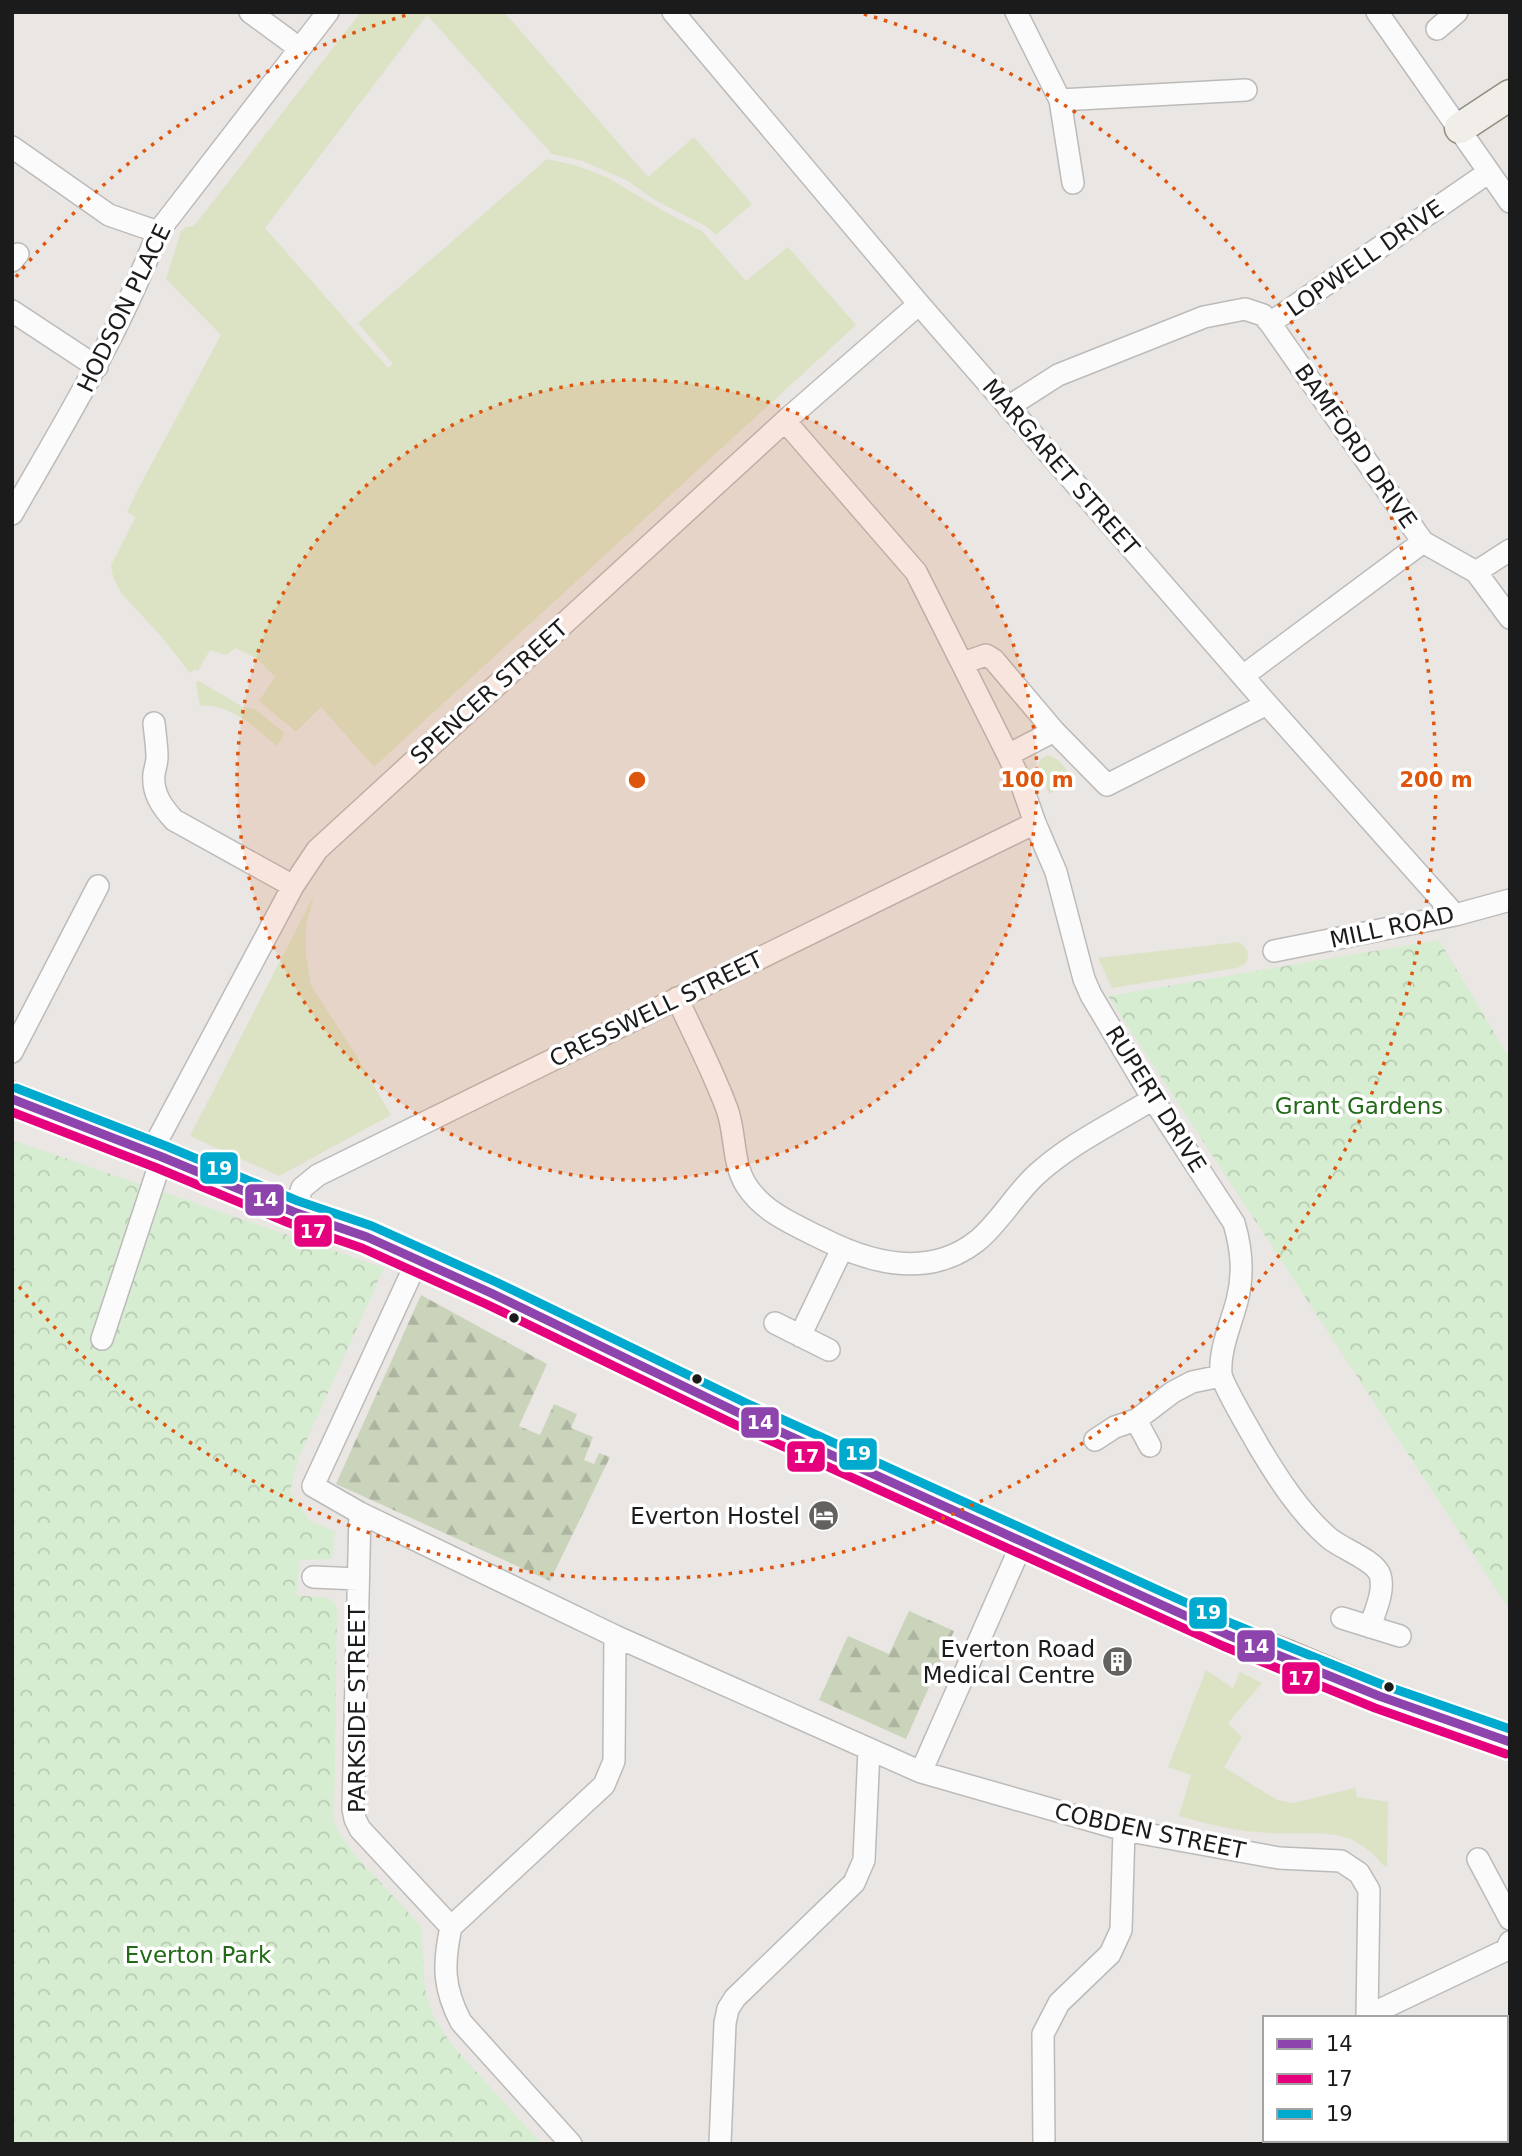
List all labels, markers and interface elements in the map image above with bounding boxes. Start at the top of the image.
street label: LOPWELL DRIVE [1282,194,1448,322]
street label: HODSON PLACE [72,220,176,396]
street label: BAMFORD DRIVE [1290,359,1422,533]
street label: MARGARET STREET [977,374,1145,561]
street label: SPENCER STREET [405,614,573,769]
centre of rings [625,768,649,792]
text: 100 m [1000,768,1074,792]
text: 200 m [1399,768,1473,792]
street label: MILL ROAD [1327,901,1457,953]
street label: CRESSWELL STREET [545,946,768,1072]
street label: RUPERT DRIVE [1101,1021,1211,1177]
park label: Grant Gardens [1275,1093,1443,1119]
line badge: 19 [199,1151,239,1185]
text: 19 [206,1157,232,1179]
line badge: 14 [244,1183,285,1217]
text: 14 [252,1188,278,1210]
line badge: 17 [293,1214,333,1248]
text: 17 [300,1220,326,1242]
unlabelled marker [507,1311,521,1325]
unlabelled marker [690,1372,704,1386]
line badge: 14 [740,1406,780,1439]
text: 14 [747,1411,773,1433]
line badge: 19 [838,1437,878,1471]
line badge: 17 [786,1440,826,1473]
text: 19 [845,1442,871,1464]
text: 17 [793,1445,819,1467]
hotel icon: Everton Hostel [806,1499,840,1533]
place label: Everton Hostel [630,1503,800,1529]
line badge: 19 [1188,1596,1228,1630]
text: 19 [1195,1601,1221,1623]
street label: PARKSIDE STREET [344,1604,370,1813]
line badge: 14 [1236,1629,1276,1663]
text: 14 [1243,1635,1269,1657]
place label: Everton Road Medical Centre [923,1636,1095,1688]
building icon: Everton Road Medical Centre [1101,1645,1135,1679]
line badge: 17 [1281,1661,1321,1695]
text: 17 [1288,1667,1314,1689]
unlabelled marker [1382,1680,1396,1694]
street label: COBDEN STREET [1052,1798,1249,1864]
park label: Everton Park [125,1942,272,1968]
legend [1263,2016,1508,2142]
text: 14 [1326,2032,1353,2056]
text: 17 [1326,2067,1353,2091]
text: 19 [1326,2102,1353,2126]

